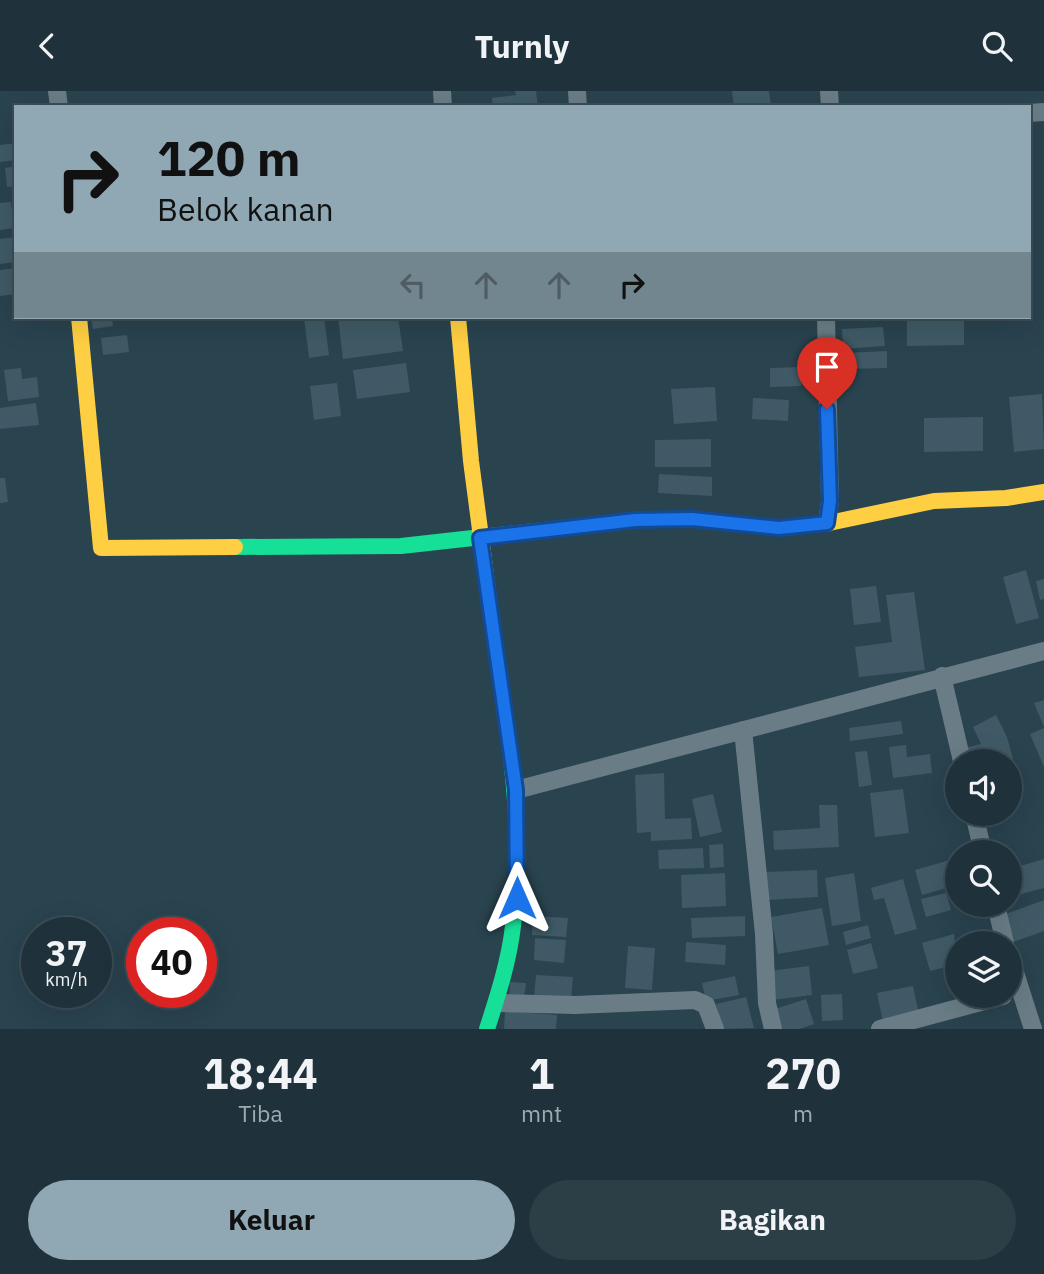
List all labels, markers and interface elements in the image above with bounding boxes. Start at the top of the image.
text: Turnly [475,25,569,67]
icon: back [28,27,66,65]
icon: search [978,27,1016,65]
text: 120 m [157,126,301,189]
icon: right [42,133,133,224]
text: Belok kanan [157,188,334,230]
icon: left [394,266,432,304]
icon: ahead [467,266,505,304]
icon: ahead [540,266,578,304]
icon: right [613,266,651,304]
pin [797,337,857,409]
icon: arrive [808,348,846,386]
map controls [945,749,1022,1008]
button: sound [945,749,1022,826]
button: search [945,840,1022,917]
position arrow [480,861,554,935]
speed limit sign: 40 [126,917,217,1008]
text: 37 [45,930,88,976]
button: layers [945,931,1022,1008]
text: km/h [45,968,88,991]
text: 18:44 [203,1046,318,1101]
text: 1 [529,1046,554,1101]
text: 270 [765,1046,841,1101]
text: Tiba [238,1098,283,1128]
text: mnt [521,1098,562,1128]
text: m [793,1098,813,1128]
button: Keluar [28,1180,515,1260]
button: Bagikan [529,1180,1016,1260]

